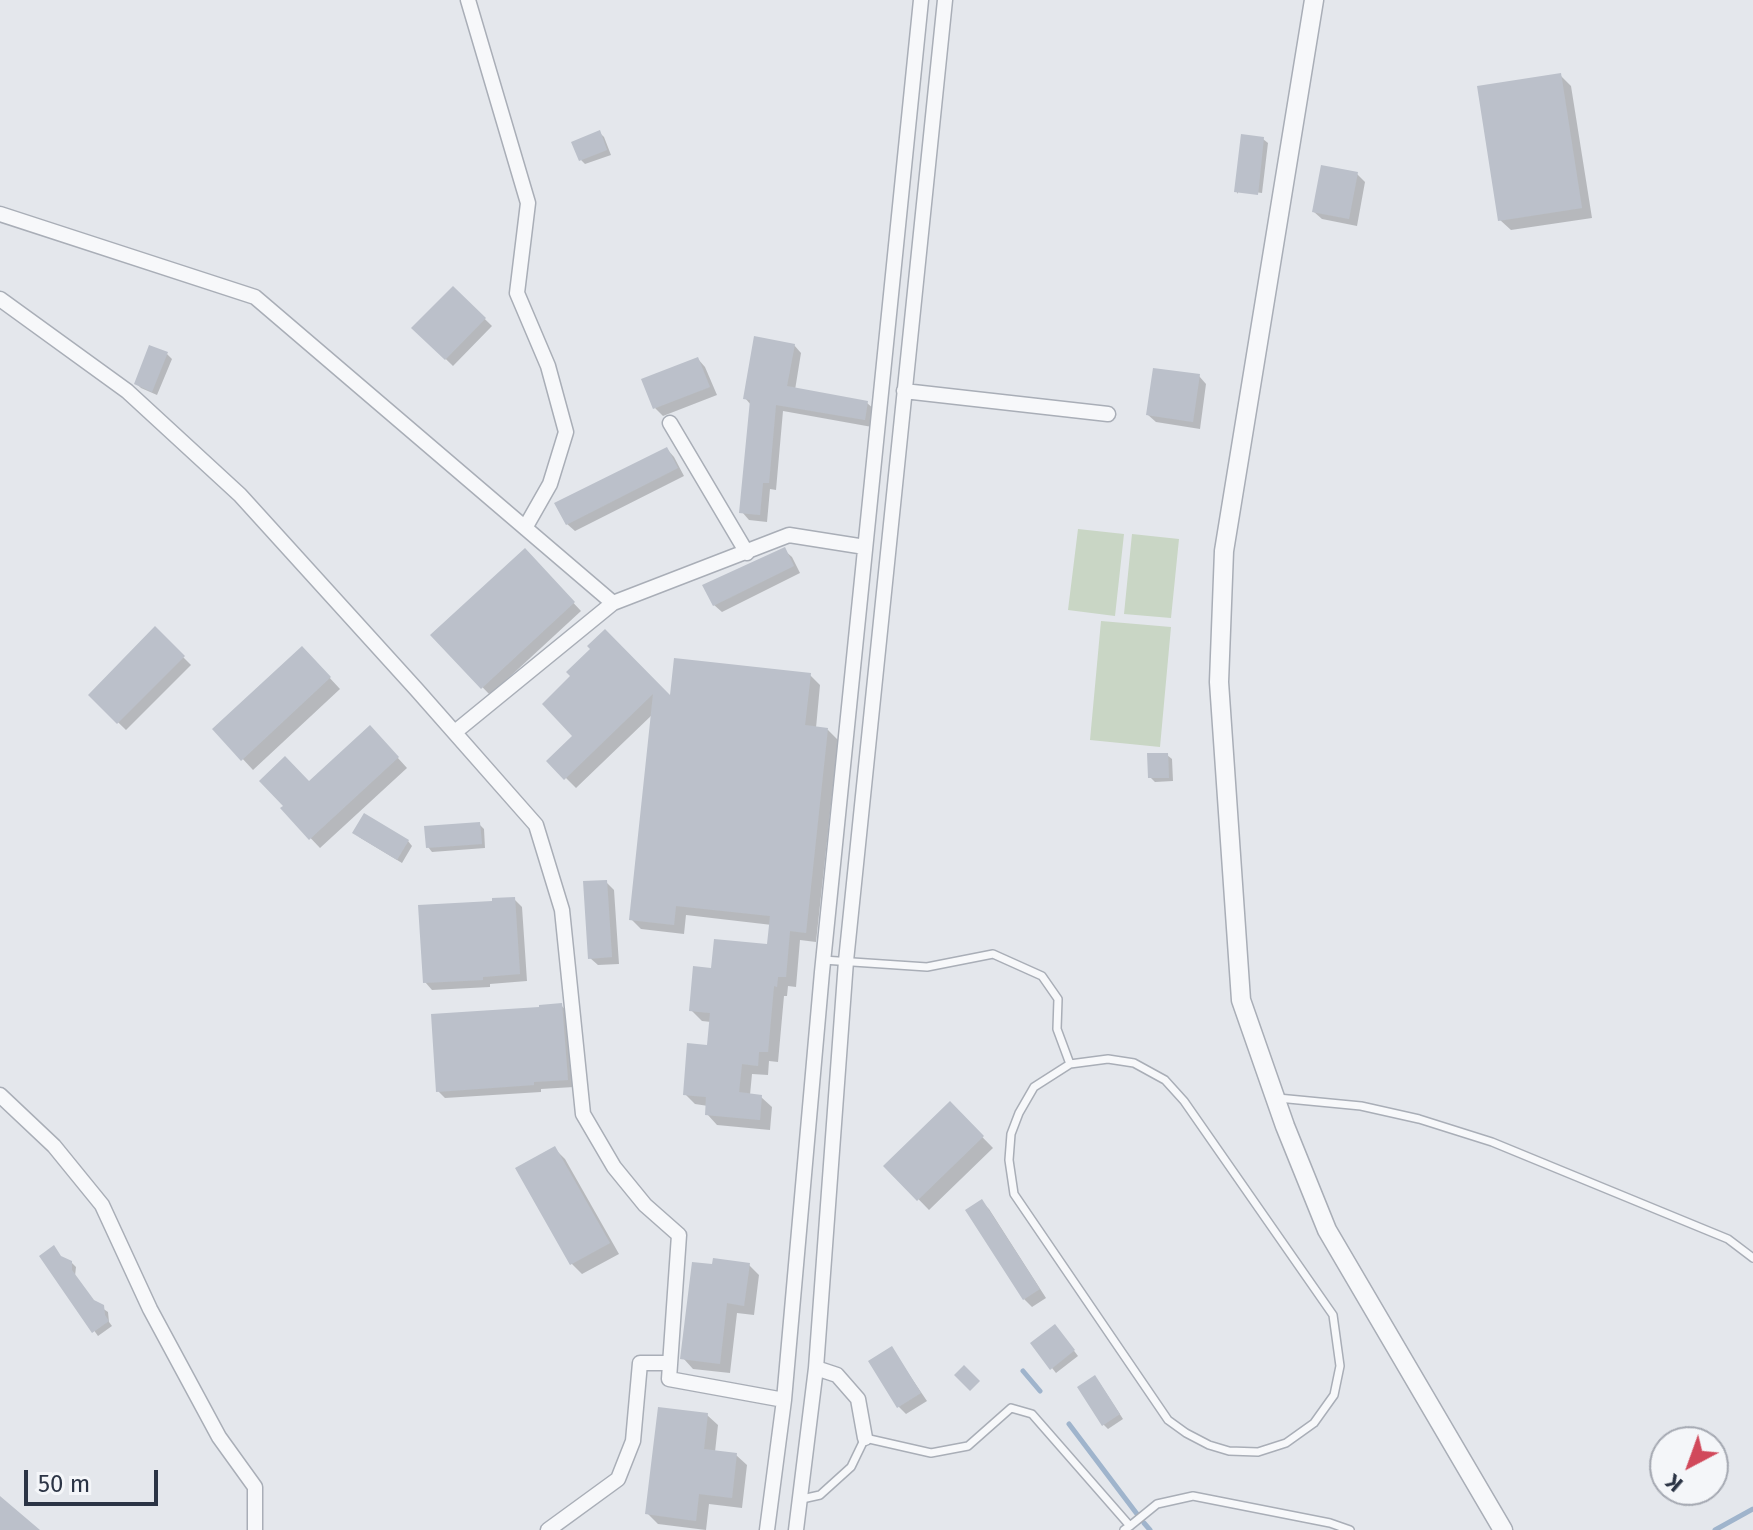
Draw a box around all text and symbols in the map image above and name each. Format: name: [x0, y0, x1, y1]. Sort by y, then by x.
north arrow: [1649, 1426, 1729, 1506]
scale bar: [28, 1454, 162, 1504]
text: K: [1660, 1468, 1688, 1498]
text: 50 m: [38, 1470, 90, 1498]

